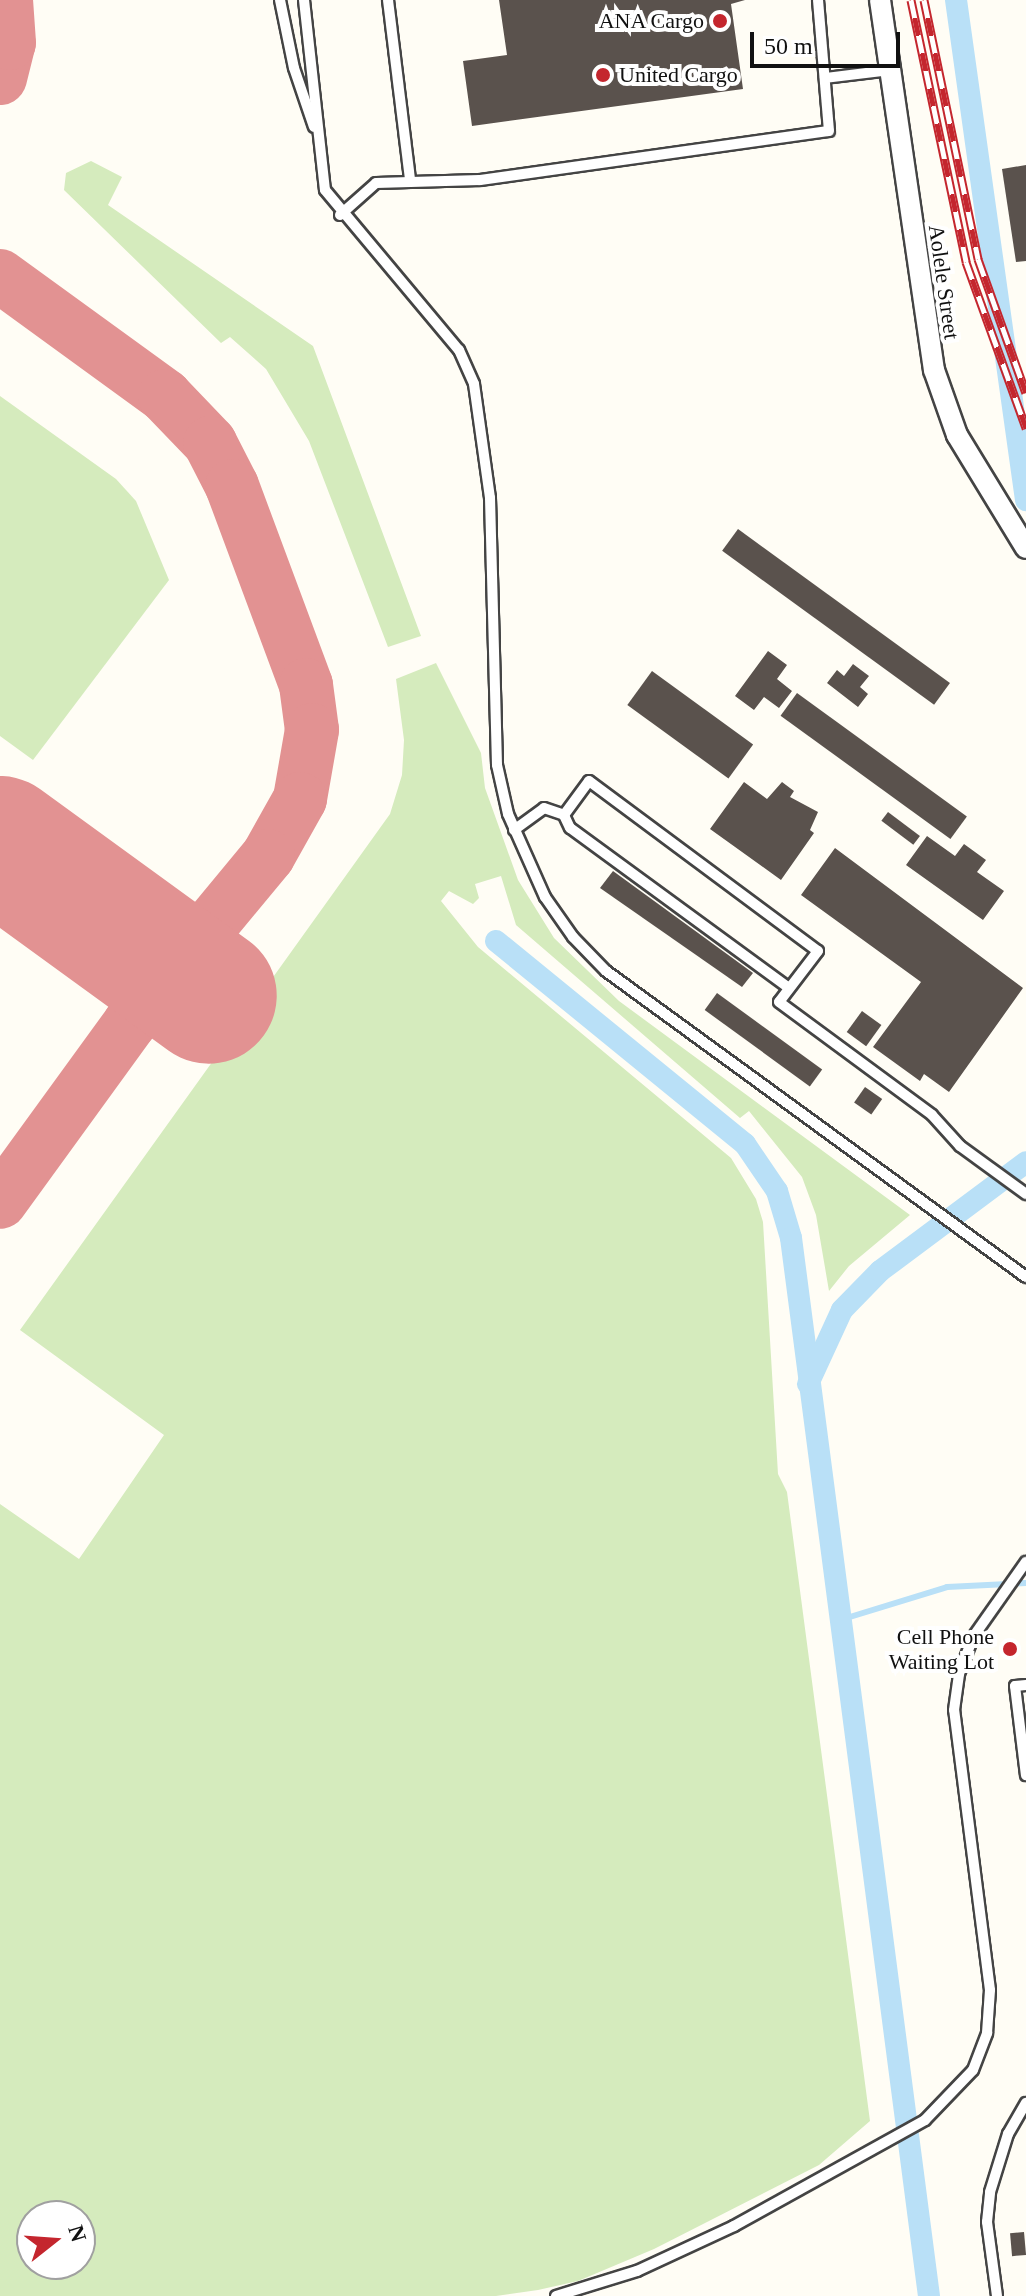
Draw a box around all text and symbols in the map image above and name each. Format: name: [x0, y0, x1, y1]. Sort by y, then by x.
place label: ANA Cargo: [597, 8, 704, 34]
marker: ANA Cargo: [711, 12, 729, 30]
scale bar: [754, 16, 904, 66]
text: 50 m: [764, 33, 813, 59]
place label: United Cargo: [619, 62, 738, 88]
marker: United Cargo: [594, 66, 612, 84]
street label: Aolele Street: [923, 223, 965, 341]
place label: Cell Phone Waiting Lot: [889, 1623, 994, 1674]
marker: Cell Phone Waiting Lot: [1001, 1640, 1019, 1658]
north arrow: [16, 2200, 96, 2280]
text: N: [63, 2222, 92, 2245]

